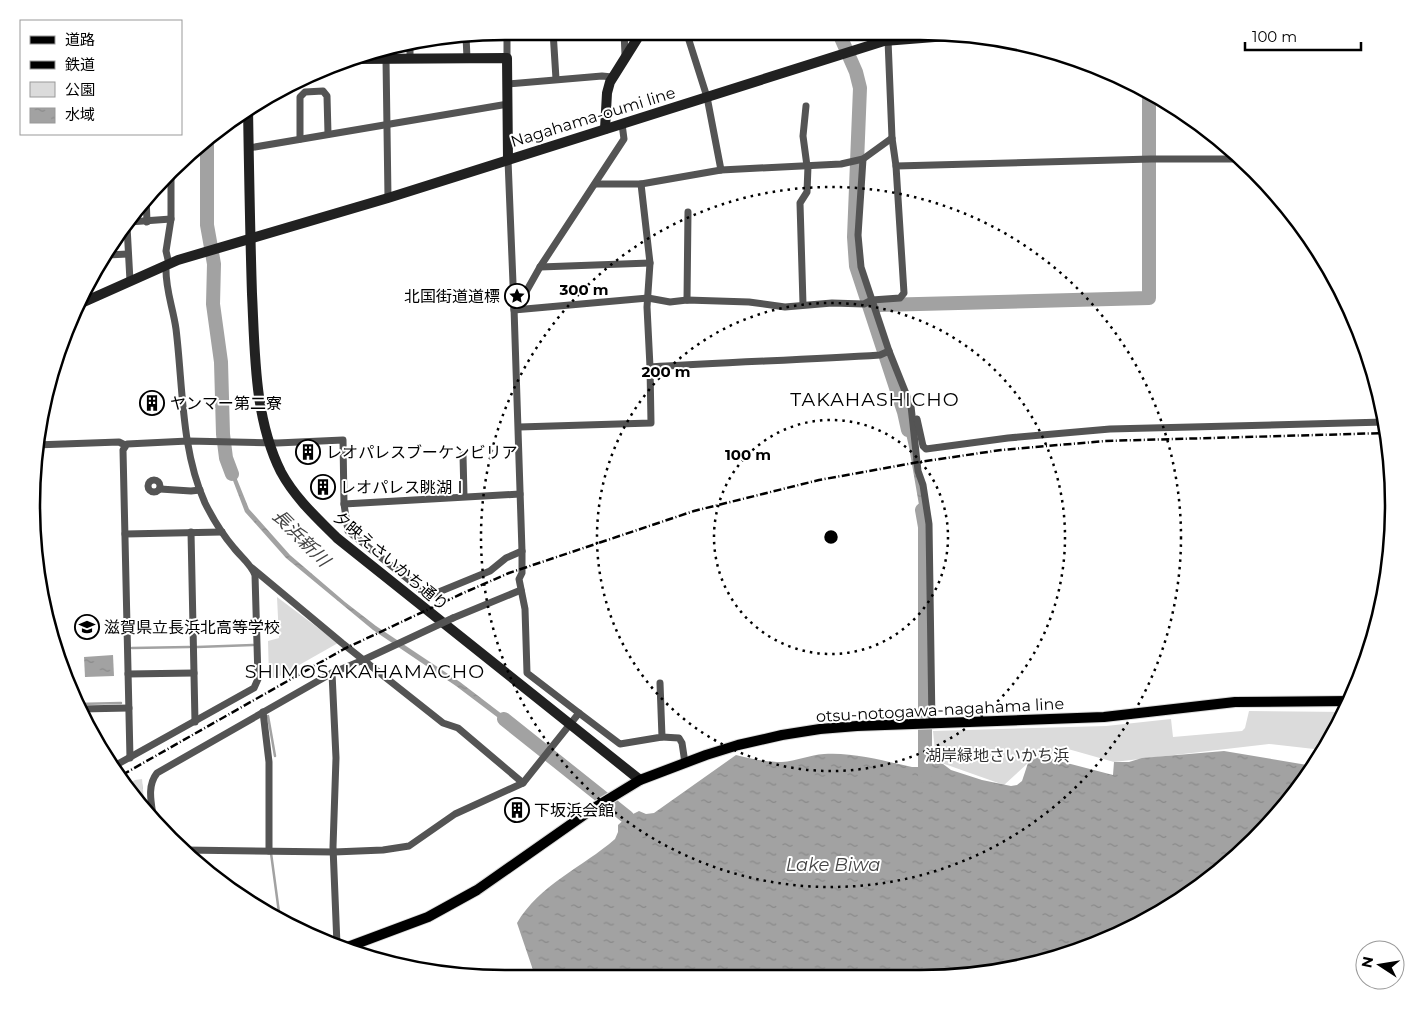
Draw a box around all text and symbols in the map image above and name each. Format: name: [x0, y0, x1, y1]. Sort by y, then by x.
legend: [20, 20, 182, 135]
scale bar: [1245, 20, 1361, 52]
text: 100 m: [1252, 27, 1297, 46]
text: 道路: [65, 30, 95, 49]
text: 鉄道: [65, 55, 95, 74]
text: 公園: [65, 80, 95, 99]
street label: Nagahama-oumi line: [508, 83, 678, 151]
text: 水域: [65, 105, 95, 124]
text: 300 m: [558, 280, 609, 299]
place icon: 北国街道道標: [504, 283, 530, 309]
place label: 北国街道道標: [404, 287, 500, 306]
text: 200 m: [641, 362, 691, 381]
district label: TAKAHASHICHO: [790, 388, 960, 411]
building icon: ヤンマー第二寮: [139, 390, 165, 416]
place label: ヤンマー第二寮: [170, 394, 282, 413]
building icon: レオパレスブーケンビリア: [295, 439, 321, 465]
place label: レオパレスブーケンビリア: [326, 443, 518, 462]
text: 100 m: [725, 445, 771, 464]
building icon: レオパレス眺湖Ⅰ: [310, 474, 336, 500]
place label: レオパレス眺湖Ⅰ: [340, 478, 468, 497]
water label: 長浜新川: [268, 505, 336, 573]
street label: 夕映えさいかち通り: [330, 507, 452, 615]
centre of rings: [822, 528, 840, 546]
school or university icon: 滋賀県立長浜北高等学校: [74, 614, 100, 640]
place label: 滋賀県立長浜北高等学校: [104, 618, 280, 637]
district label: SHIMOSAKAHAMACHO: [245, 660, 485, 683]
street label: otsu-notogawa-nagahama line: [815, 694, 1065, 726]
park label: 湖岸緑地さいかち浜: [925, 746, 1069, 765]
building icon: 下坂浜会館: [504, 797, 530, 823]
place label: 下坂浜会館: [534, 801, 614, 820]
water label: Lake Biwa: [786, 854, 880, 876]
north arrow: [1355, 940, 1405, 990]
text: N: [1357, 955, 1377, 970]

